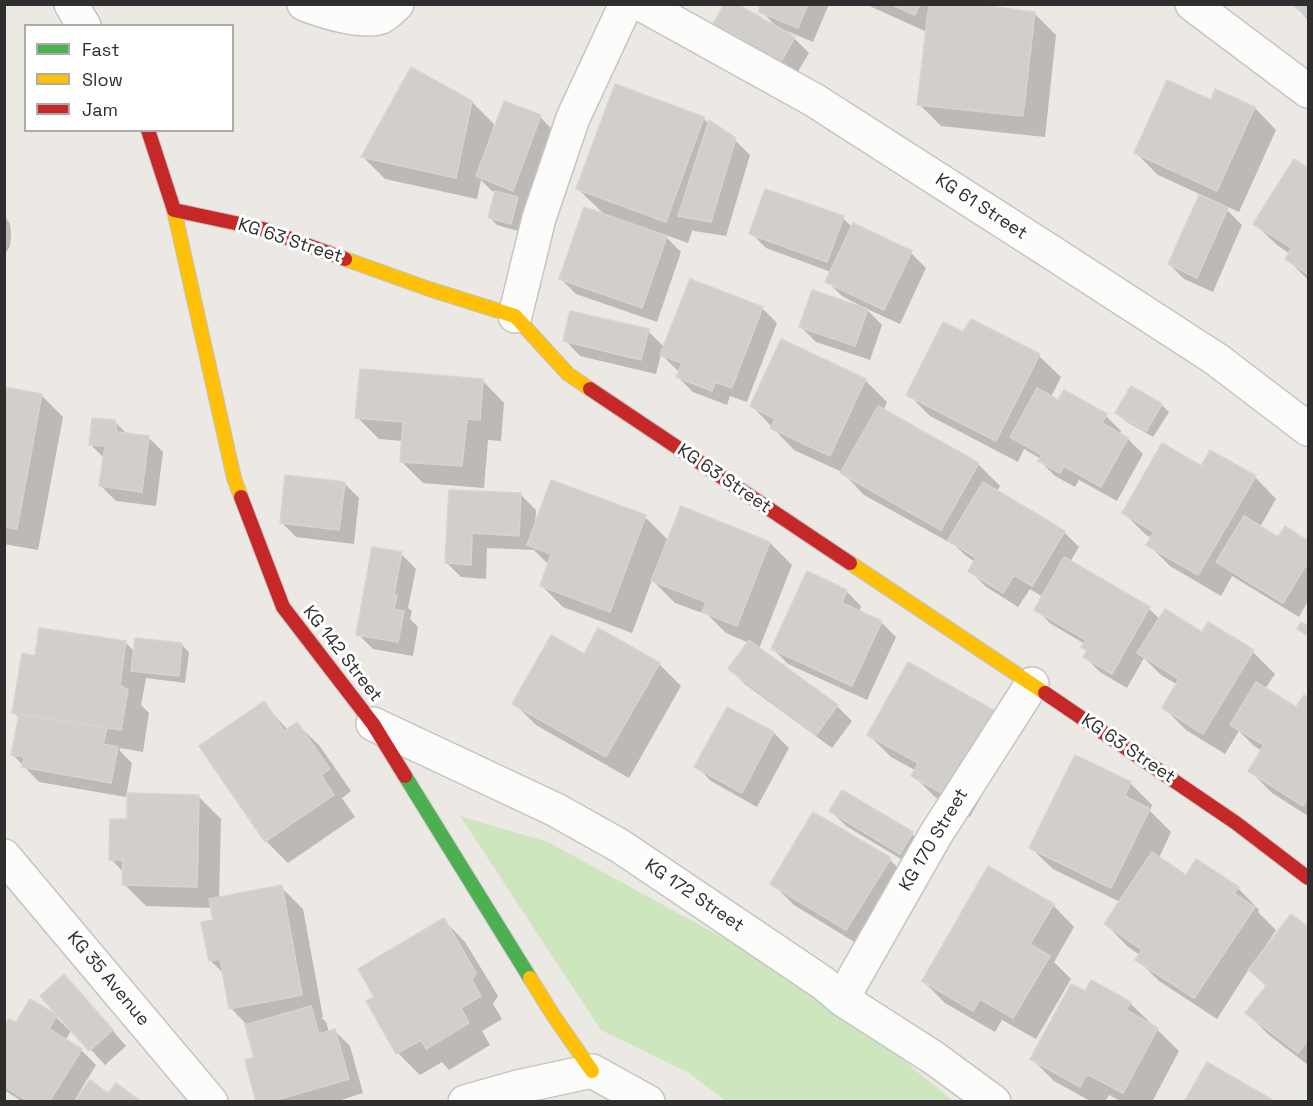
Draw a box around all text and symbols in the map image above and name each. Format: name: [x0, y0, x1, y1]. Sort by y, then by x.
legend: [24, 24, 234, 132]
text: Fast: [82, 38, 119, 61]
text: Slow: [82, 68, 123, 91]
text: Jam: [82, 98, 118, 121]
street label: KG 61 Street: [931, 169, 1031, 245]
street label: KG 63 Street: [235, 214, 345, 268]
street label: KG 63 Street: [673, 440, 775, 518]
street label: KG 142 Street: [298, 602, 386, 706]
street label: KG 63 Street: [1077, 710, 1179, 788]
street label: KG 170 Street: [895, 785, 973, 895]
street label: KG 172 Street: [640, 855, 748, 937]
street label: KG 35 Avenue: [62, 927, 154, 1031]

